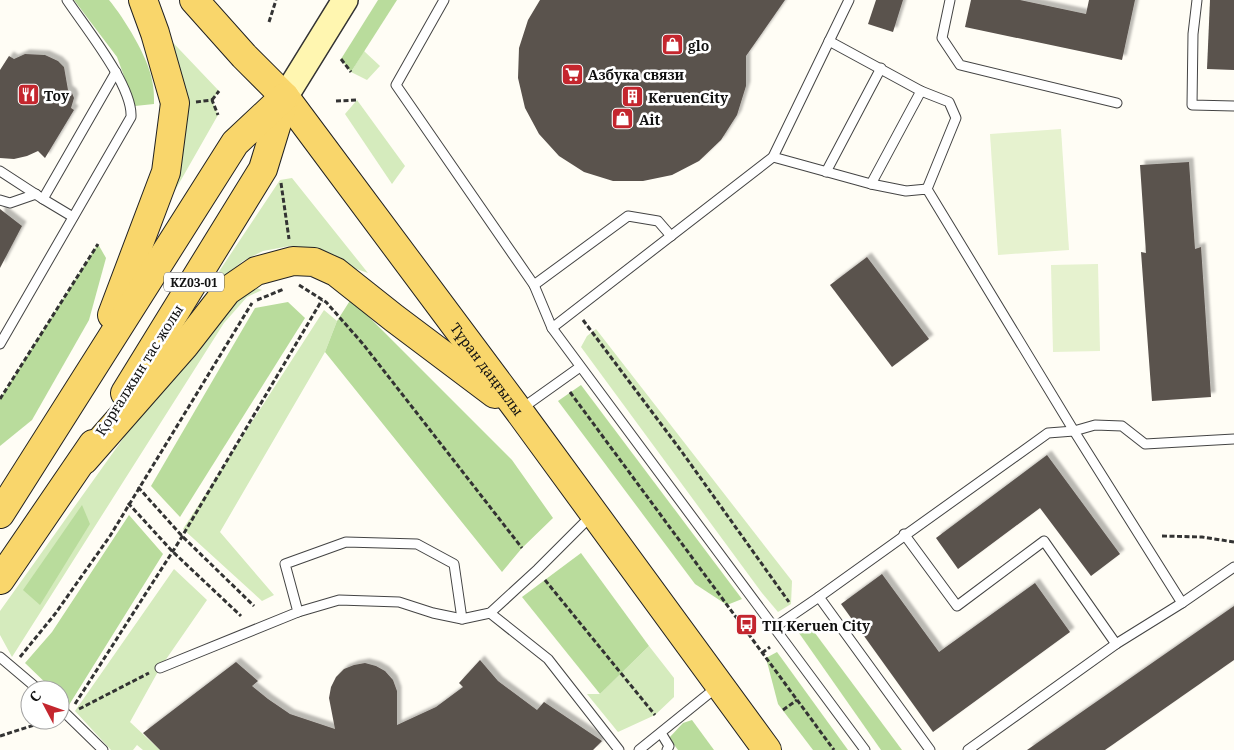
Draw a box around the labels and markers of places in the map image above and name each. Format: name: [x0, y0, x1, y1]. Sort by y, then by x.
shop icon: glo: [660, 33, 684, 57]
place label: glo: [688, 36, 709, 55]
supermarket icon: Азбука связи: [560, 62, 584, 86]
place label: Азбука связи: [588, 65, 685, 84]
restaurant icon: Toy: [16, 83, 40, 107]
building icon: KeruenCity: [620, 85, 644, 109]
place label: Toy: [44, 86, 70, 105]
place label: KeruenCity: [648, 88, 729, 107]
shop icon: Ait: [611, 107, 635, 131]
place label: Ait: [639, 110, 660, 129]
bus stop icon: ТЦ Keruen City: [734, 613, 758, 637]
place label: ТЦ Keruen City: [762, 616, 871, 635]

